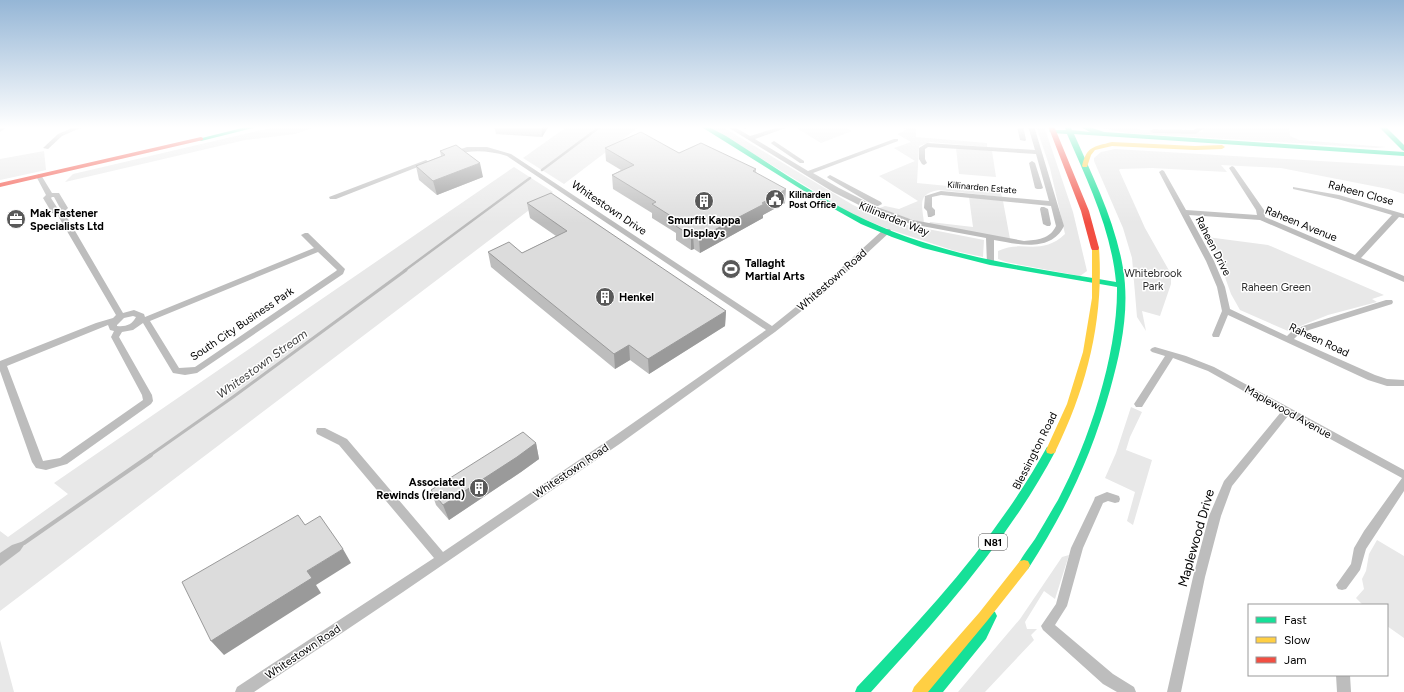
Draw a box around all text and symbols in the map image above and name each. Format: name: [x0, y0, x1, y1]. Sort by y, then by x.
street label: Whitestown Drive: [569, 178, 649, 238]
street label: Killinarden Estate: [947, 178, 1017, 196]
street label: Raheen Close: [1327, 178, 1395, 208]
public building icon: Kilinarden Post Office: [764, 188, 786, 210]
place label: Kilinarden Post Office: [789, 189, 836, 210]
building icon: Smurfit Kappa Displays: [693, 190, 715, 212]
street label: Killinarden Way: [857, 199, 931, 239]
street label: Raheen Avenue: [1263, 204, 1339, 244]
place label: Mak Fastener Specialists Ltd: [30, 207, 104, 233]
office icon: Mak Fastener Specialists Ltd: [5, 208, 27, 230]
place label: Smurfit Kappa Displays: [668, 214, 741, 240]
street label: Raheen Drive: [1192, 214, 1234, 278]
street label: Whitestown Road: [795, 246, 869, 314]
place label: Tallaght Martial Arts: [745, 257, 805, 283]
sports icon: Tallaght Martial Arts: [720, 258, 742, 280]
park label: Whitebrook Park: [1124, 267, 1182, 293]
park label: Raheen Green: [1241, 281, 1311, 294]
street label: South City Business Park: [188, 284, 297, 363]
building icon: Henkel: [594, 286, 616, 308]
place label: Henkel: [619, 291, 654, 304]
street label: Raheen Road: [1287, 320, 1351, 360]
water label: Whitestown Stream: [214, 327, 310, 401]
street label: Maplewood Avenue: [1242, 383, 1334, 441]
street label: Blessington Road: [1010, 410, 1060, 492]
street label: Whitestown Road: [531, 441, 611, 501]
place label: Associated Rewinds (Ireland): [376, 476, 465, 502]
building icon: Associated Rewinds (Ireland): [468, 477, 490, 499]
street label: Maplewood Drive: [1175, 487, 1217, 589]
road number: N81: [979, 534, 1007, 550]
legend: [1248, 604, 1388, 676]
text: Fast: [1284, 613, 1307, 627]
street label: Whitestown Road: [263, 622, 343, 682]
text: Slow: [1284, 633, 1311, 647]
text: Jam: [1284, 653, 1307, 667]

